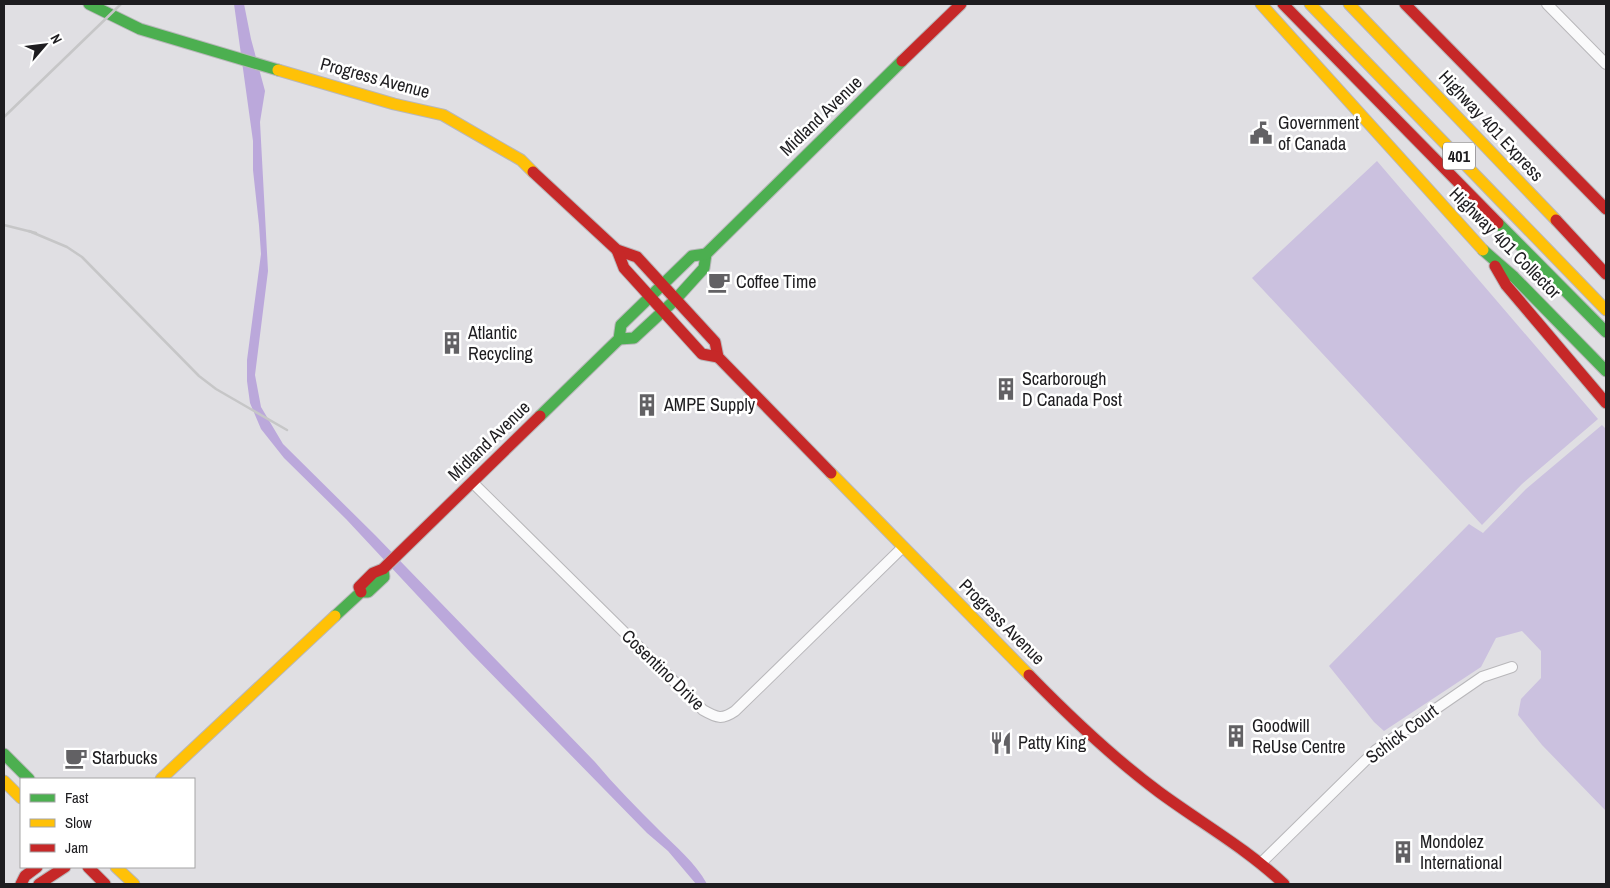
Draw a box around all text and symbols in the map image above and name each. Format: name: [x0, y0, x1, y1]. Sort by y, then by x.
north arrow: [20, 20, 70, 70]
text: N: [47, 31, 66, 47]
street label: Progress Avenue: [318, 51, 433, 104]
street label: Highway 401 Express: [1434, 66, 1548, 186]
street label: Midland Avenue: [774, 70, 867, 161]
place label: Government of Canada: [1278, 110, 1359, 156]
public building icon: Government of Canada: [1248, 120, 1274, 146]
road number: 401: [1443, 142, 1475, 170]
street label: Highway 401 Collector: [1444, 181, 1567, 304]
cafe icon: Coffee Time: [706, 269, 732, 295]
place label: Coffee Time: [736, 269, 816, 294]
place label: Atlantic Recycling: [467, 320, 534, 366]
building icon: Atlantic Recycling: [439, 330, 465, 356]
place label: Scarborough D Canada Post: [1022, 366, 1122, 412]
building icon: Scarborough D Canada Post: [993, 376, 1019, 402]
building icon: AMPE Supply: [634, 392, 660, 418]
place label: AMPE Supply: [663, 392, 756, 417]
street label: Midland Avenue: [442, 395, 535, 486]
street label: Progress Avenue: [954, 573, 1051, 670]
street label: Cosentino Drive: [616, 624, 710, 716]
street label: Schick Court: [1360, 698, 1443, 769]
place label: Goodwill ReUse Centre: [1252, 713, 1346, 759]
building icon: Goodwill ReUse Centre: [1223, 723, 1249, 749]
restaurant icon: Patty King: [988, 730, 1014, 756]
place label: Patty King: [1018, 730, 1087, 755]
cafe icon: Starbucks: [63, 745, 89, 771]
place label: Starbucks: [92, 745, 158, 770]
legend: [20, 778, 195, 868]
text: Fast: [65, 787, 89, 808]
text: Slow: [65, 812, 92, 833]
place label: Mondolez International: [1420, 829, 1502, 875]
text: Jam: [65, 837, 88, 858]
building icon: Mondolez International: [1390, 839, 1416, 865]

